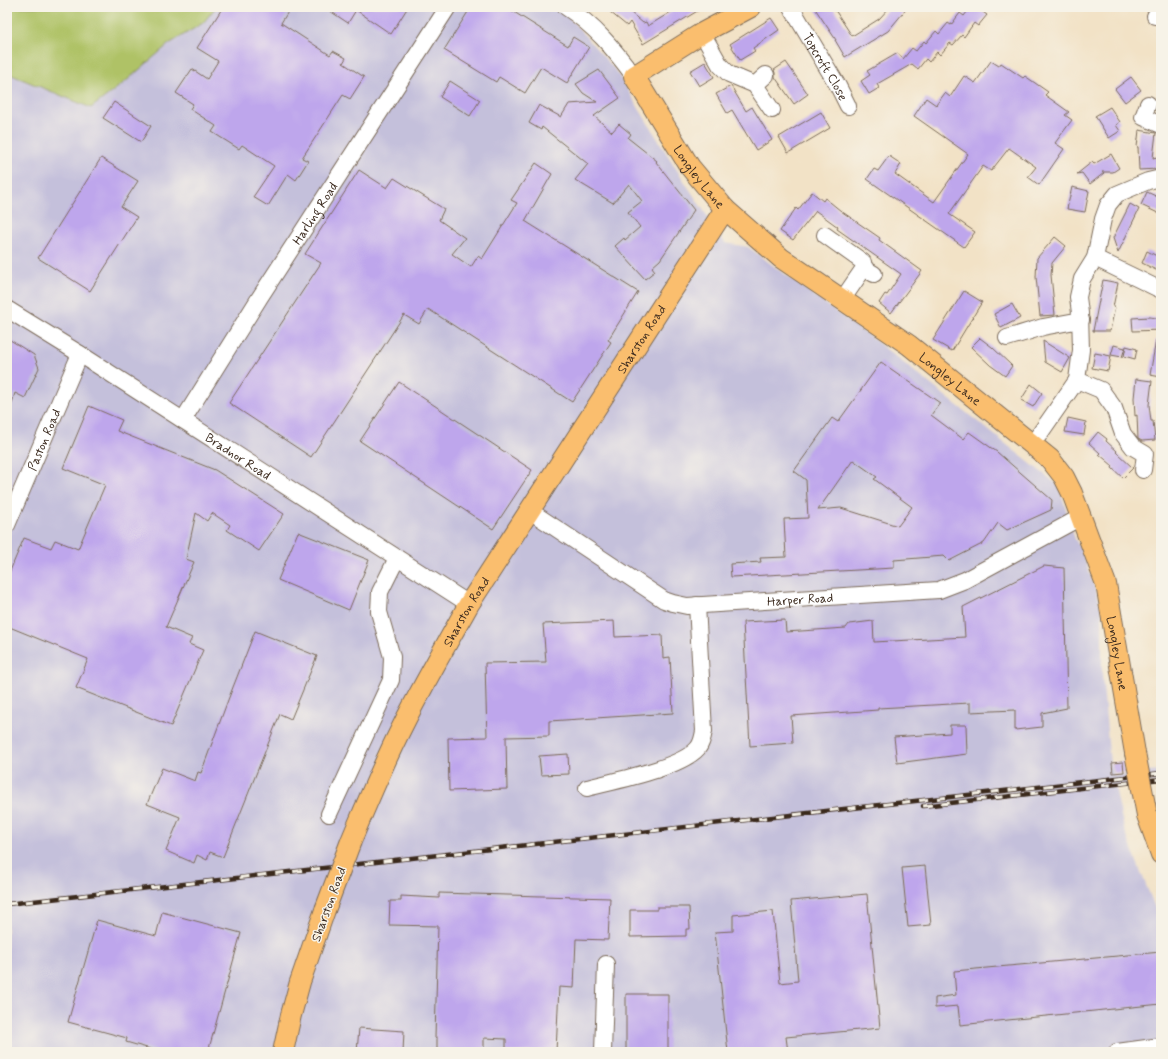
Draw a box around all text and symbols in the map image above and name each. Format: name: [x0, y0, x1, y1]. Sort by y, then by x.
street label: Topcroft Close: [798, 30, 851, 104]
street label: Longley Lane: [669, 143, 728, 213]
street label: Harling Road: [289, 179, 342, 248]
street label: Sharston Road: [614, 302, 671, 377]
street label: Longley Lane: [915, 349, 984, 410]
street label: Paston Road: [24, 406, 66, 474]
street label: Bradnor Road: [202, 430, 274, 484]
street label: Sharston Road: [440, 574, 494, 650]
street label: Harper Road: [767, 590, 834, 611]
street label: Longley Lane: [1102, 615, 1131, 692]
street label: Sharston Road: [308, 865, 351, 944]

